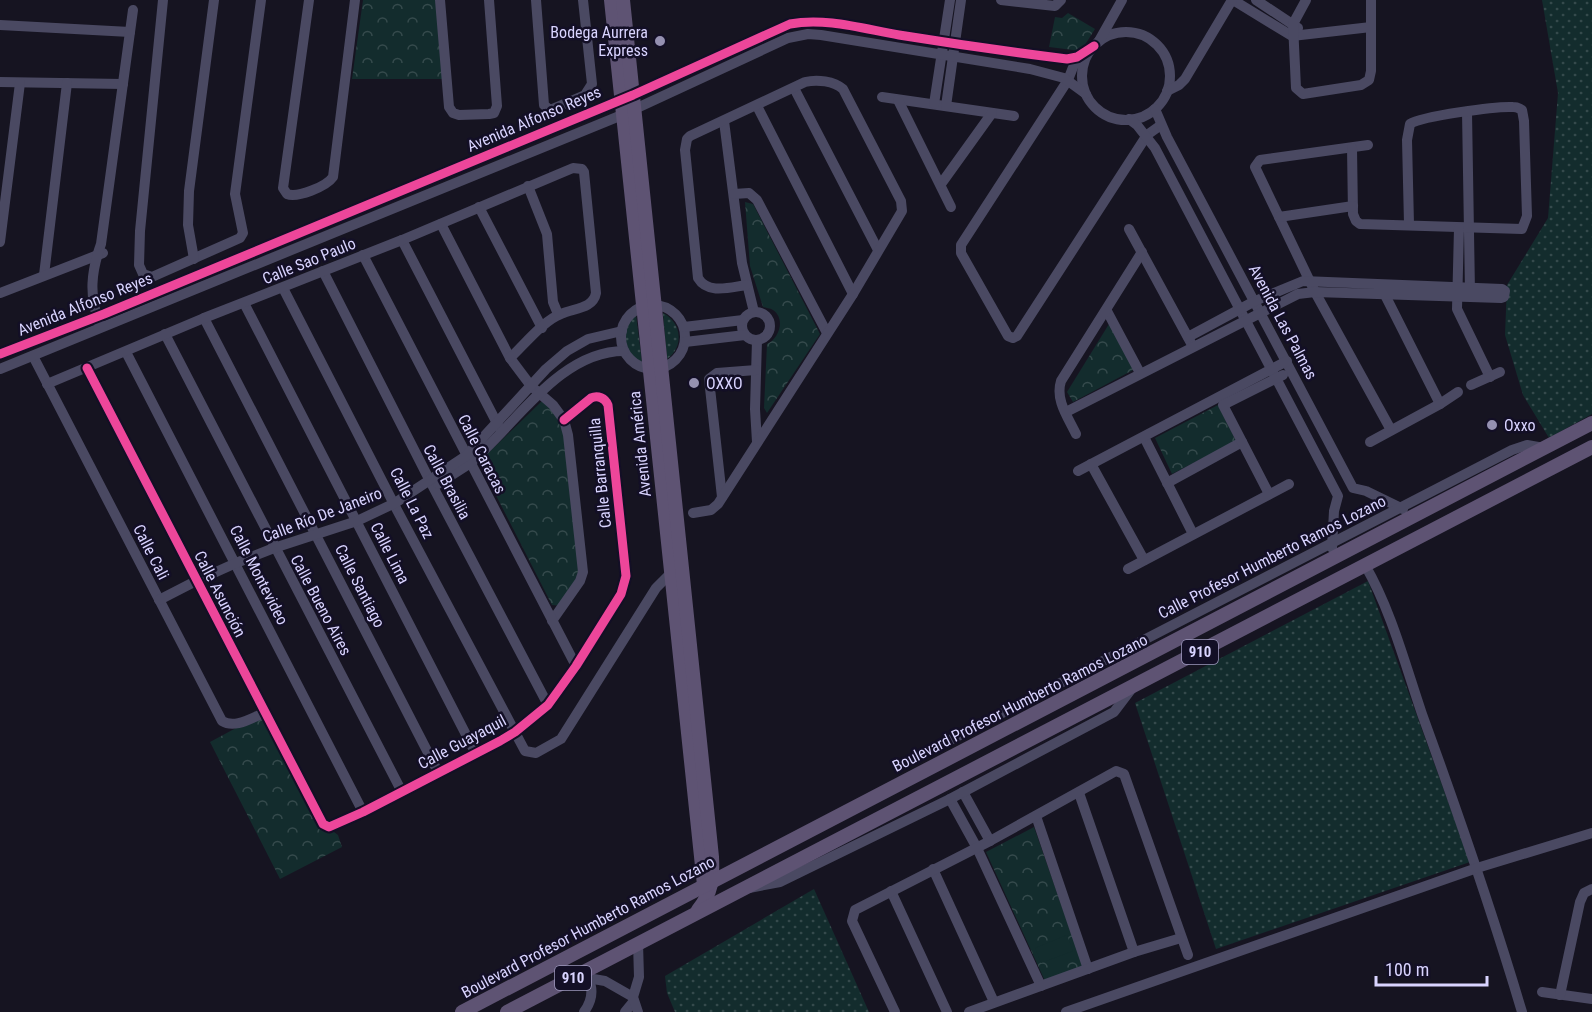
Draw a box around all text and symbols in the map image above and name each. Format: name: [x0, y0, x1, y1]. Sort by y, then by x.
place label: Bodega Aurrera Express: [550, 23, 648, 60]
marker: Bodega Aurrera Express: [653, 34, 667, 48]
street label: Avenida Alfonso Reyes: [464, 82, 604, 156]
street label: Calle Sao Paulo: [260, 234, 358, 288]
street label: Avenida Las Palmas: [1245, 261, 1321, 383]
street label: Avenida Alfonso Reyes: [15, 268, 155, 340]
place label: OXXO: [706, 374, 743, 393]
marker: OXXO: [687, 376, 701, 390]
street label: Avenida América: [625, 390, 655, 498]
street label: Calle Caracas: [454, 411, 510, 497]
place label: Oxxo: [1504, 416, 1536, 435]
street label: Calle Barranquilla: [585, 417, 615, 529]
marker: Oxxo: [1485, 418, 1499, 432]
street label: Calle Brasilia: [419, 441, 475, 523]
street label: Calle La Paz: [386, 464, 438, 542]
street label: Calle Río De Janeiro: [260, 483, 384, 547]
street label: Calle Profesor Humberto Ramos Lozano: [1155, 491, 1389, 623]
street label: Calle Lima: [366, 519, 414, 587]
street label: Calle Cali: [129, 521, 173, 583]
street label: Calle Montevideo: [226, 522, 292, 628]
street label: Calle Santiago: [331, 541, 389, 631]
street label: Calle Asunción: [190, 548, 250, 640]
street label: Calle Bueno Aires: [287, 551, 355, 659]
street label: Boulevard Profesor Humberto Ramos Lozano: [889, 630, 1151, 776]
road number: 910: [1182, 640, 1218, 664]
street label: Calle Guayaquil: [415, 711, 509, 773]
street label: Boulevard Profesor Humberto Ramos Lozano: [458, 852, 718, 1002]
scale bar: [1376, 949, 1487, 987]
text: 100 m: [1385, 959, 1429, 980]
road number: 910: [555, 966, 591, 990]

